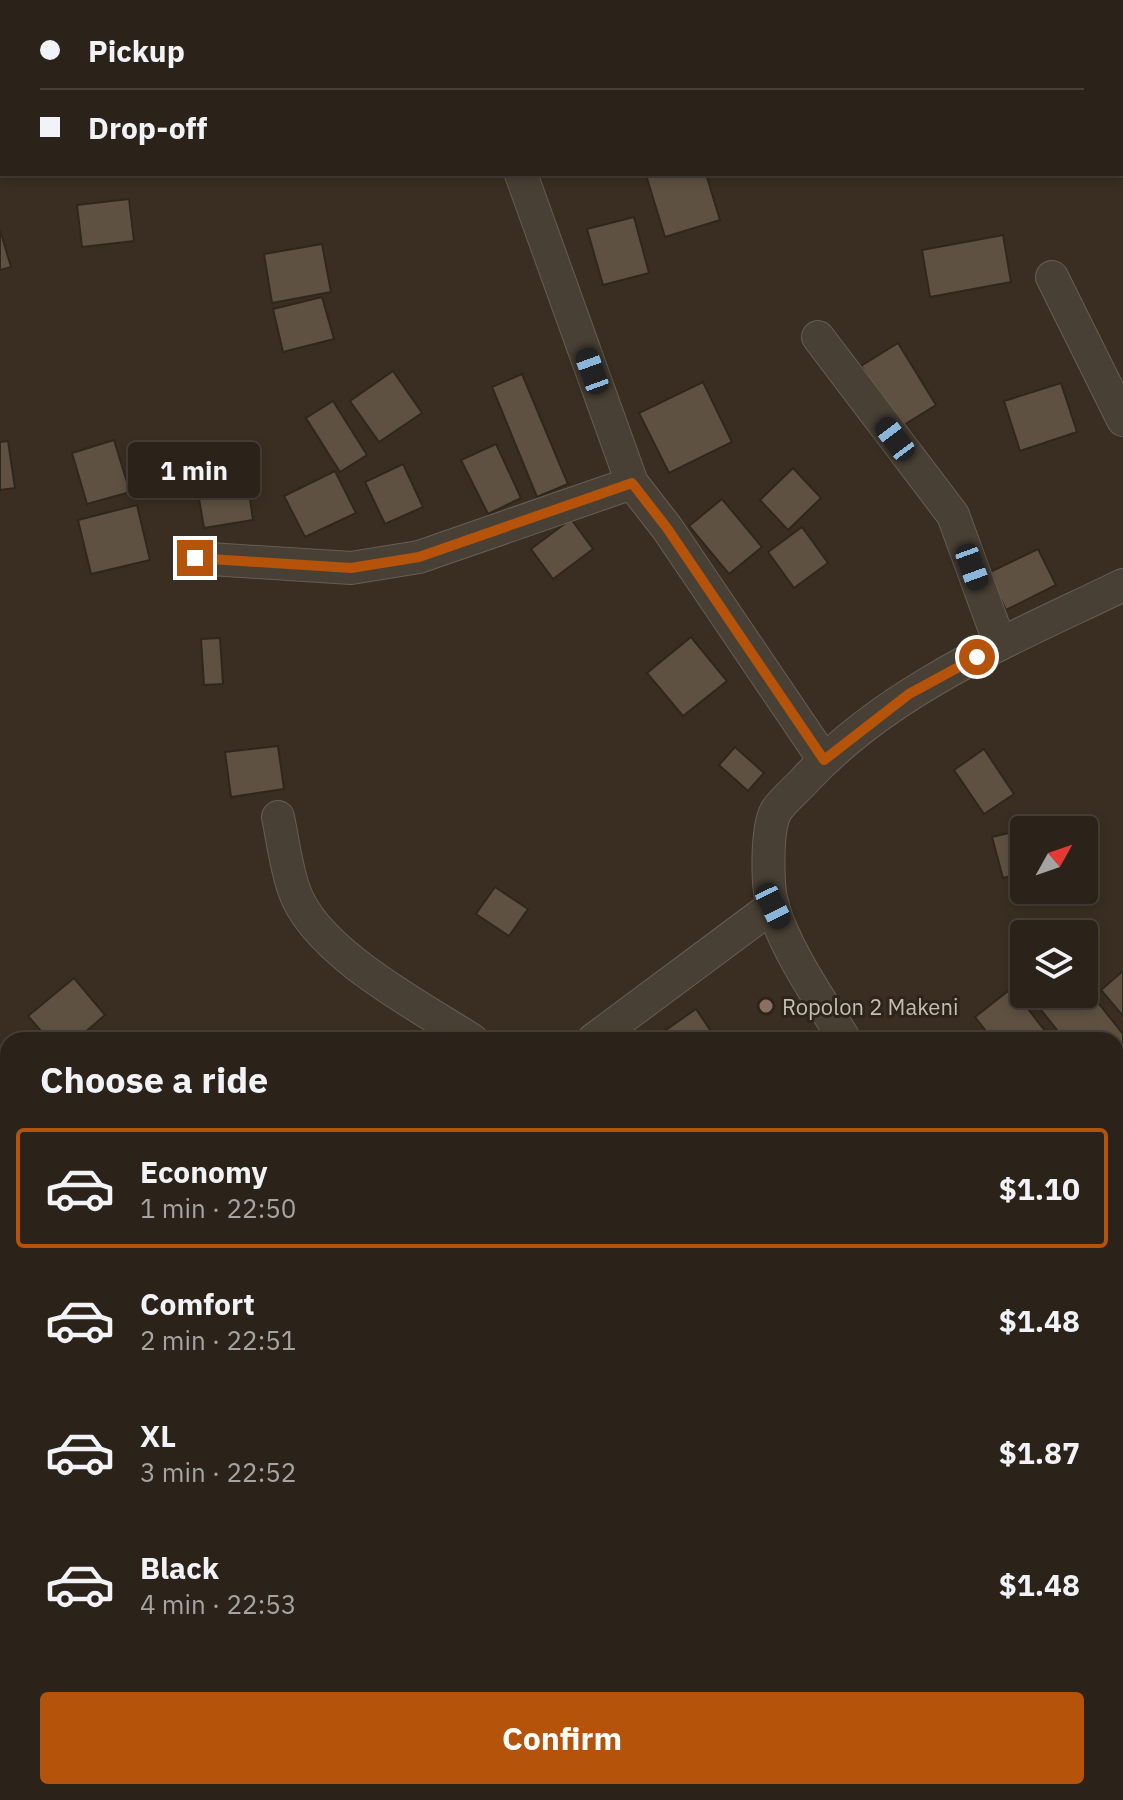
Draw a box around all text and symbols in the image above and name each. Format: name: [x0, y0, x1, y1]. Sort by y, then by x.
text: Pickup: [88, 31, 185, 70]
text: Drop-off: [88, 108, 207, 147]
car: [573, 344, 611, 398]
car: [871, 413, 919, 465]
callout: 1 min: [129, 442, 261, 498]
text: 1 min: [160, 453, 228, 487]
route end: [177, 540, 213, 576]
car: [953, 540, 991, 594]
route start: [959, 639, 995, 675]
north arrow: [1010, 816, 1098, 904]
map controls: [1010, 816, 1098, 1008]
car: [752, 879, 794, 933]
button: layers: [1010, 920, 1098, 1008]
place label: Ropolon 2 Makeni: [782, 992, 958, 1021]
marker: Ropolon 2 Makeni: [757, 997, 775, 1015]
text: Choose a ride: [40, 1056, 268, 1103]
icon: car: [44, 1152, 116, 1224]
text: Economy: [140, 1152, 268, 1191]
text: $1.10: [999, 1169, 1080, 1208]
text: 1 min · 22:50: [140, 1191, 296, 1225]
icon: car: [44, 1284, 116, 1356]
text: Comfort: [140, 1284, 255, 1323]
text: $1.48: [999, 1301, 1080, 1340]
text: 2 min · 22:51: [140, 1323, 296, 1357]
icon: car: [44, 1416, 116, 1488]
text: XL: [140, 1416, 176, 1455]
text: $1.87: [999, 1433, 1080, 1472]
text: 3 min · 22:52: [140, 1455, 296, 1489]
icon: car: [44, 1548, 116, 1620]
text: Black: [140, 1548, 219, 1587]
text: $1.48: [999, 1565, 1080, 1604]
text: 4 min · 22:53: [140, 1587, 296, 1621]
button: Confirm: [40, 1692, 1084, 1784]

